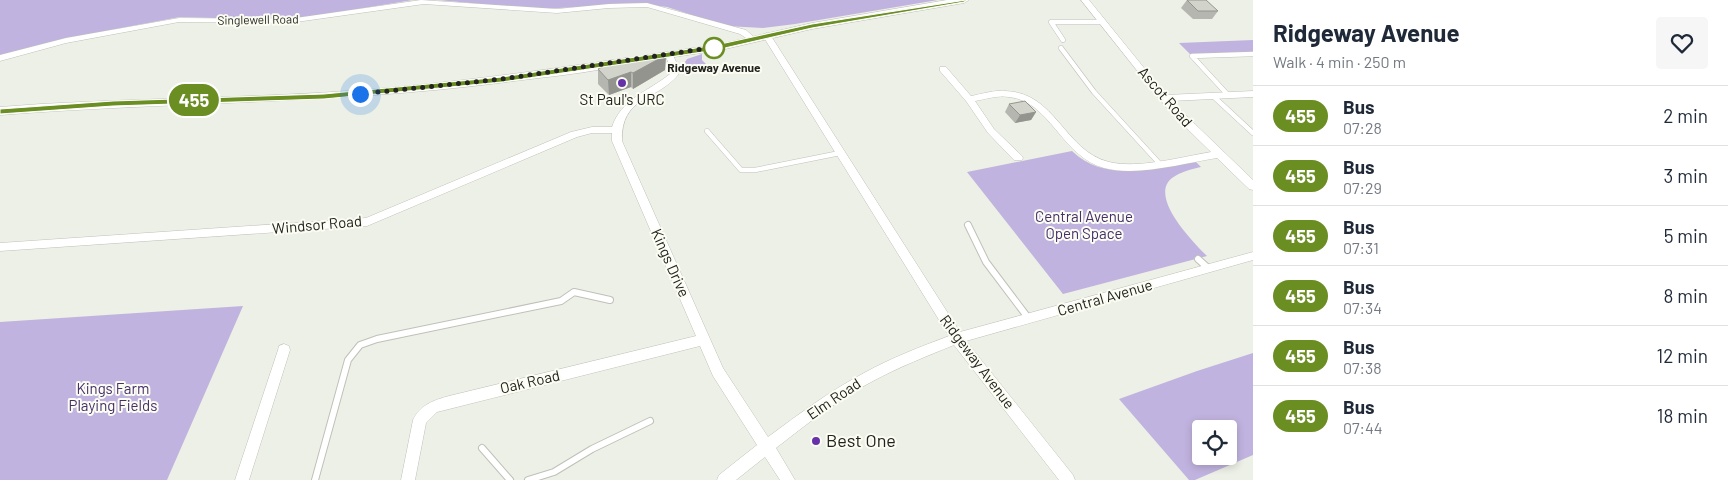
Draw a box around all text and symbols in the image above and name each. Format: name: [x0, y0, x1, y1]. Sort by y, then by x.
street label: Singlewell Road: [217, 11, 299, 27]
button: heart: [1656, 17, 1708, 69]
text: Ridgeway Avenue: [1273, 18, 1460, 47]
marker: Ridgeway Avenue: [703, 37, 725, 59]
text: Walk · 4 min · 250 m: [1273, 52, 1406, 71]
place label: Ridgeway Avenue: [667, 60, 761, 74]
street label: Ascot Road: [1135, 63, 1197, 130]
marker: St Paul's URC: [616, 77, 628, 89]
your location: [348, 82, 373, 107]
line badge: 455: [165, 84, 223, 116]
text: 455: [179, 89, 209, 111]
place label: St Paul's URC: [579, 90, 665, 108]
text: Bus: [1343, 95, 1375, 118]
text: 2 min: [1663, 104, 1708, 127]
text: 455: [1285, 105, 1316, 127]
text: 07:28: [1343, 118, 1382, 137]
text: Bus: [1343, 155, 1375, 178]
text: 3 min: [1664, 164, 1708, 187]
text: 455: [1285, 165, 1316, 187]
text: 07:29: [1343, 178, 1382, 197]
park label: Central Avenue Open Space: [1035, 207, 1133, 242]
street label: Windsor Road: [271, 211, 363, 237]
text: Bus: [1343, 215, 1375, 238]
text: 5 min: [1664, 224, 1708, 247]
text: 455: [1285, 225, 1316, 247]
street label: Kings Drive: [648, 226, 694, 299]
text: 07:31: [1343, 238, 1379, 257]
street label: Central Avenue: [1055, 275, 1154, 319]
text: Bus: [1343, 275, 1375, 298]
text: 8 min: [1664, 284, 1708, 307]
text: 455: [1285, 285, 1316, 307]
text: 07:34: [1343, 298, 1382, 317]
street label: Ridgeway Avenue: [937, 311, 1019, 412]
text: Bus: [1343, 335, 1375, 358]
text: 12 min: [1657, 344, 1708, 367]
text: 455: [1285, 345, 1316, 367]
text: 07:38: [1343, 358, 1382, 377]
street label: Oak Road: [498, 365, 561, 397]
street label: Elm Road: [803, 374, 864, 423]
park label: Kings Farm Playing Fields: [69, 379, 157, 414]
text: Bus: [1343, 395, 1375, 418]
text: 18 min: [1657, 404, 1708, 427]
text: 455: [1285, 405, 1316, 427]
text: 07:44: [1343, 418, 1383, 437]
map controls: [1192, 420, 1237, 465]
button: locate: [1192, 420, 1237, 465]
place label: Best One: [826, 429, 896, 451]
marker: Best One: [810, 435, 822, 447]

